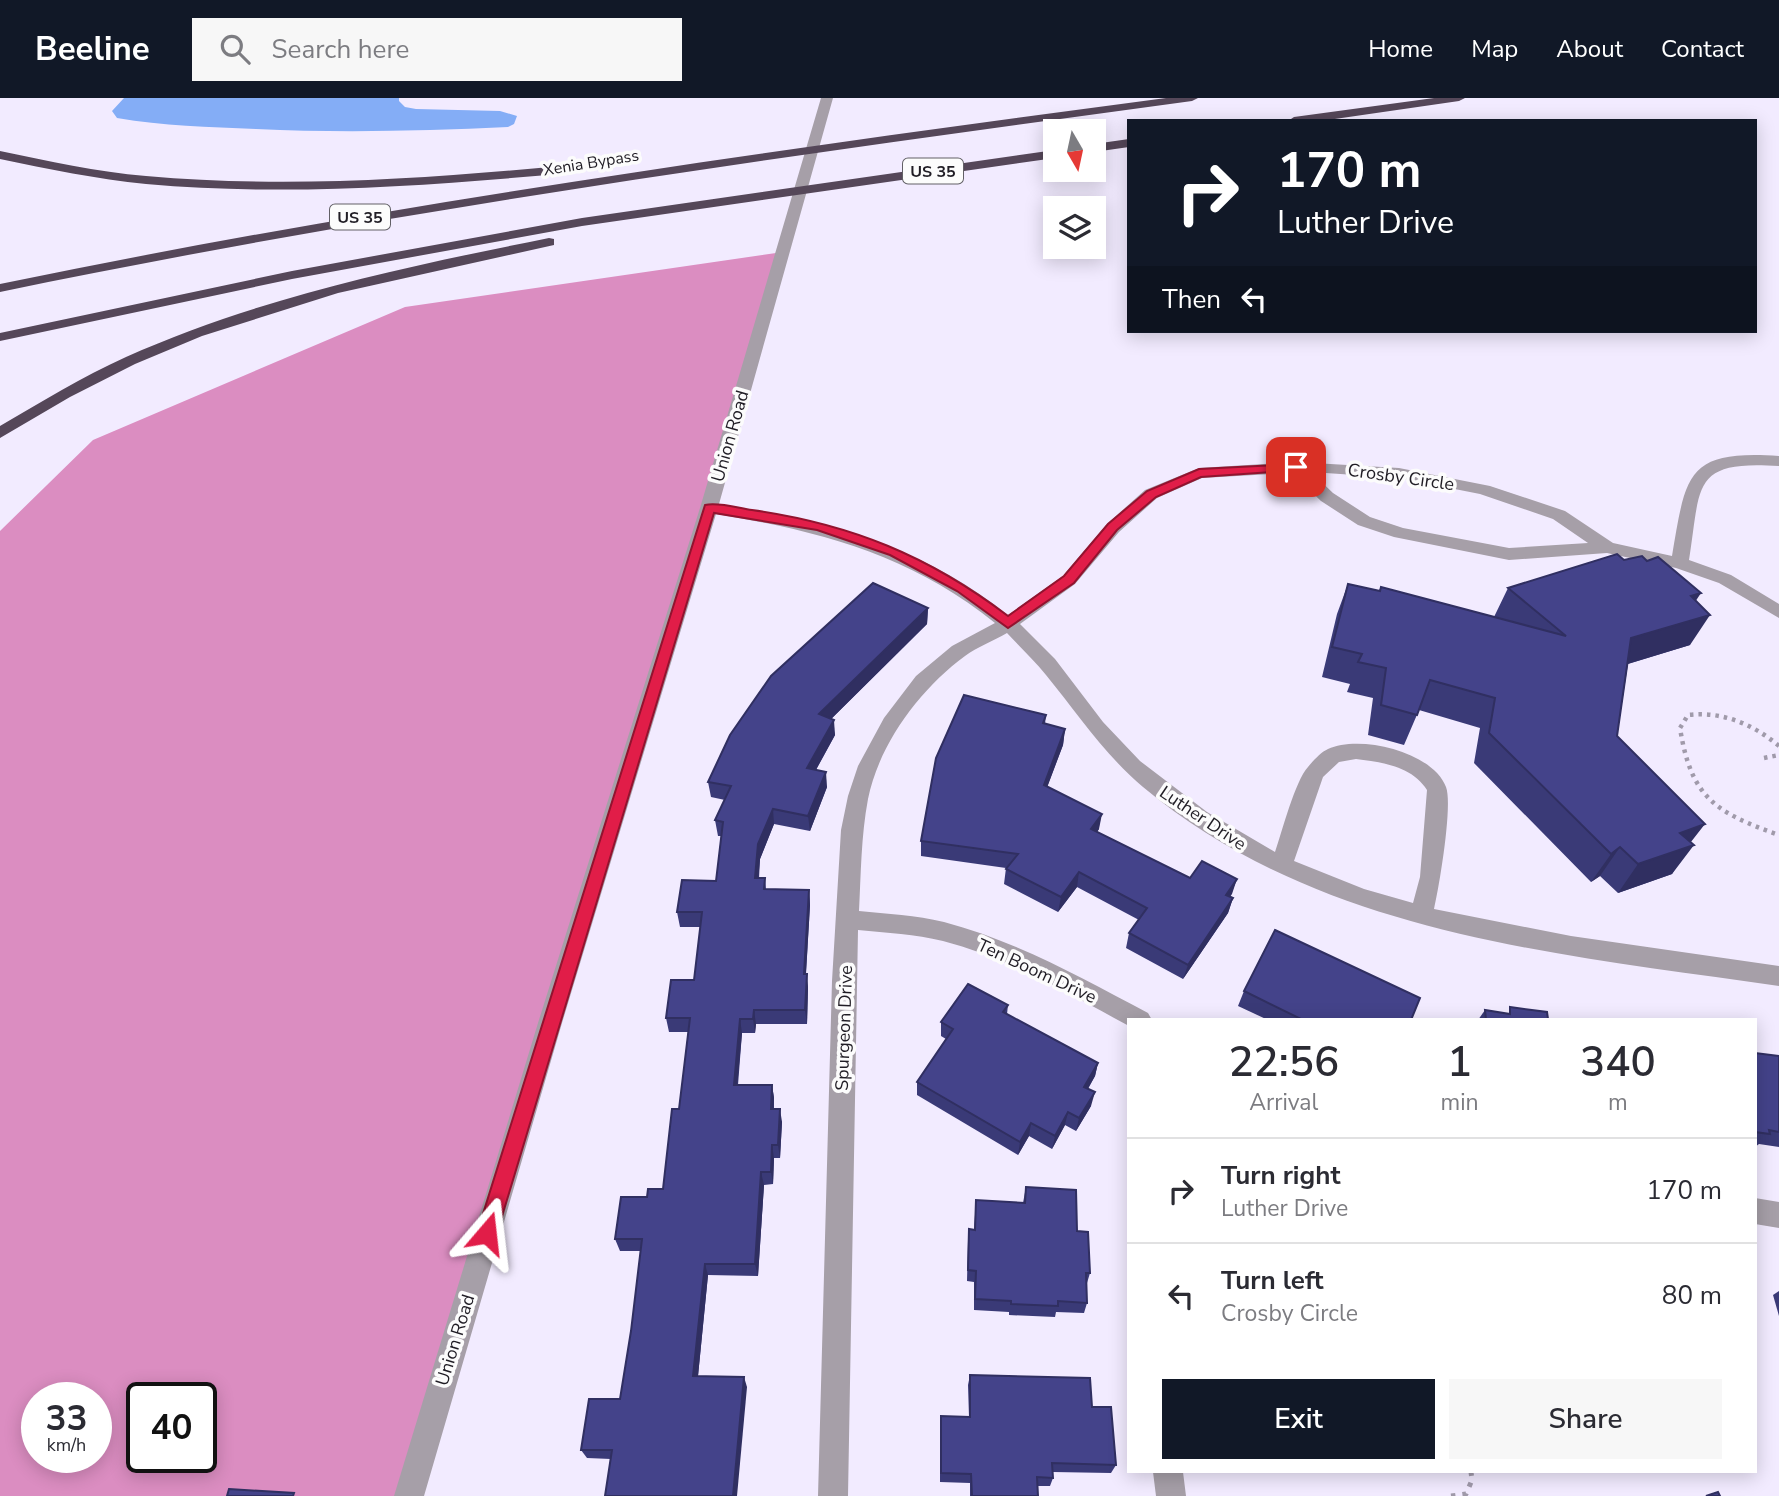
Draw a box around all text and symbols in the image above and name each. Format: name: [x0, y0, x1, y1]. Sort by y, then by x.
search box: [192, 18, 682, 81]
text: Beeline: [35, 27, 150, 72]
icon: search: [216, 30, 254, 68]
text: Search here: [272, 32, 409, 67]
text: Home: [1368, 33, 1433, 65]
text: Map: [1471, 33, 1518, 65]
text: About: [1556, 33, 1623, 65]
text: Contact: [1661, 33, 1744, 65]
north arrow: [1043, 119, 1106, 182]
map controls: [1043, 119, 1106, 259]
text: 170 m: [1277, 137, 1421, 204]
street label: Xenia Bypass: [542, 145, 641, 181]
icon: right: [1162, 147, 1253, 238]
road number: US 35: [903, 158, 963, 184]
button: layers: [1043, 196, 1106, 259]
text: Luther Drive: [1277, 201, 1454, 244]
road number: US 35: [330, 204, 390, 230]
icon: left: [1235, 280, 1273, 318]
text: Then: [1162, 282, 1221, 317]
street label: Union Road: [705, 387, 755, 485]
pin: [1266, 437, 1326, 497]
icon: arrive: [1277, 448, 1315, 486]
street label: Crosby Circle: [1346, 458, 1456, 496]
street label: Luther Drive: [1155, 780, 1251, 856]
street label: Ten Boom Drive: [974, 933, 1100, 1009]
street label: Spurgeon Drive: [830, 965, 858, 1091]
text: 22:56: [1228, 1034, 1339, 1091]
text: 1: [1447, 1034, 1472, 1091]
text: 340: [1580, 1034, 1656, 1091]
text: Arrival: [1249, 1087, 1318, 1118]
text: min: [1441, 1087, 1479, 1118]
text: m: [1608, 1087, 1628, 1118]
text: Turn right: [1221, 1158, 1340, 1193]
icon: right: [1162, 1172, 1200, 1210]
text: 170 m: [1646, 1173, 1722, 1208]
text: Luther Drive: [1221, 1193, 1348, 1224]
position arrow: [450, 1196, 524, 1270]
text: Turn left: [1221, 1263, 1324, 1298]
icon: left: [1162, 1277, 1200, 1315]
text: 80 m: [1662, 1278, 1722, 1313]
street label: Union Road: [430, 1291, 480, 1389]
text: Crosby Circle: [1221, 1298, 1358, 1329]
button: Exit: [1162, 1379, 1435, 1459]
button: Share: [1449, 1379, 1722, 1459]
speed limit sign: 40: [126, 1382, 217, 1473]
text: 33: [45, 1395, 88, 1442]
text: km/h: [47, 1433, 86, 1457]

